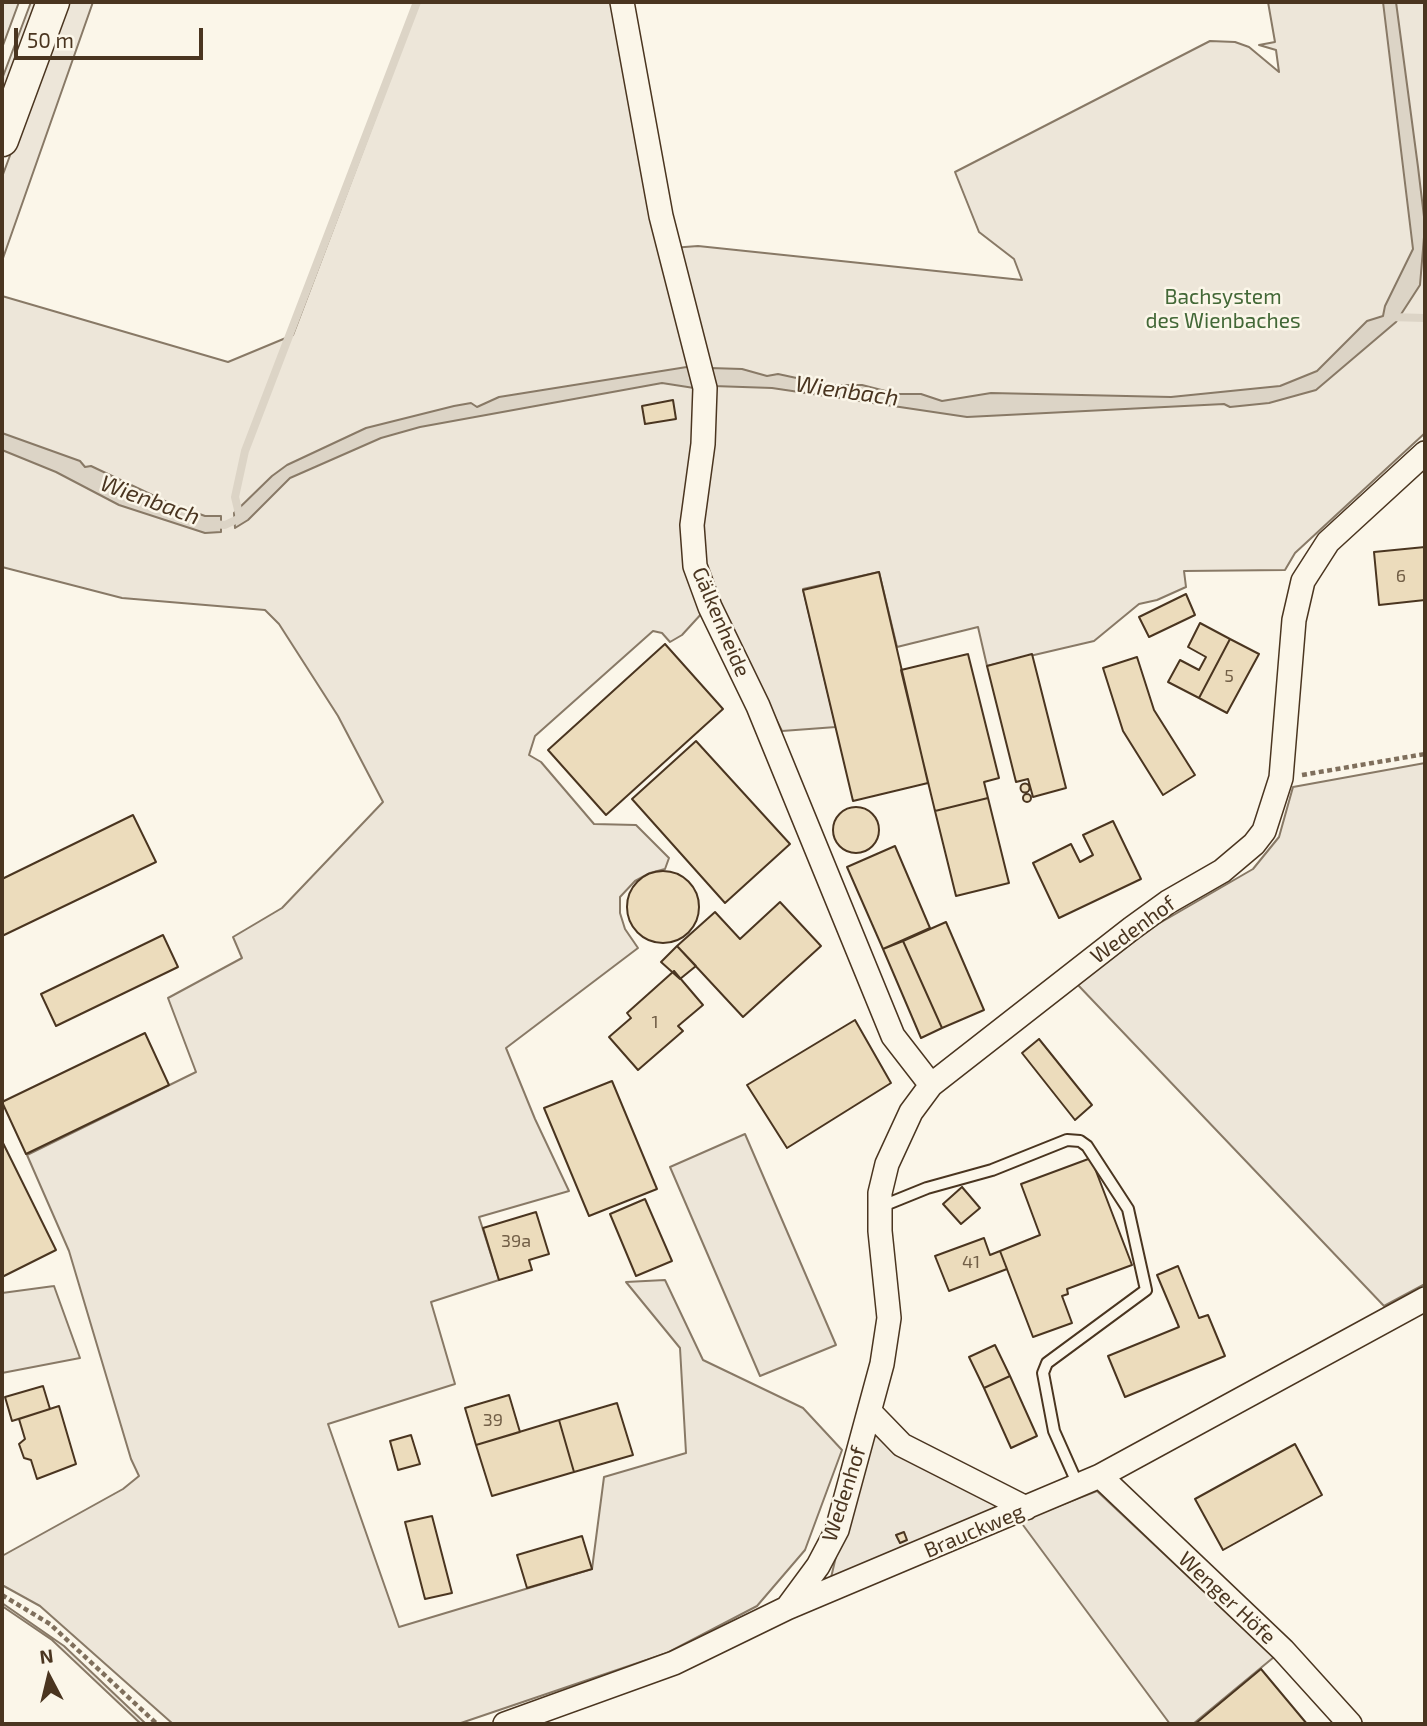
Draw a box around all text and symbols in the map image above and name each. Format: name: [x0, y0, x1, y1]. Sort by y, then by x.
scale bar: [18, 14, 206, 58]
text: 50 m: [27, 27, 74, 52]
park label: Bachsystem des Wienbaches: [1145, 284, 1301, 334]
water label: Wienbach: [794, 370, 900, 412]
water label: Wienbach: [97, 469, 203, 531]
street label: Gälkenheide: [687, 563, 755, 681]
house number: 6: [1396, 565, 1406, 587]
house number: 5: [1224, 665, 1234, 687]
street label: Wedenhof: [1086, 891, 1180, 969]
house number: 1: [651, 1011, 659, 1033]
house number: 39a: [501, 1230, 531, 1252]
house number: 41: [962, 1251, 980, 1273]
house number: 39: [483, 1409, 503, 1431]
street label: Wedenhof: [817, 1443, 871, 1545]
street label: Brauckweg: [920, 1499, 1028, 1563]
street label: Wenger Höfe: [1173, 1546, 1281, 1650]
north arrow: [14, 1642, 84, 1712]
text: N: [38, 1643, 55, 1668]

